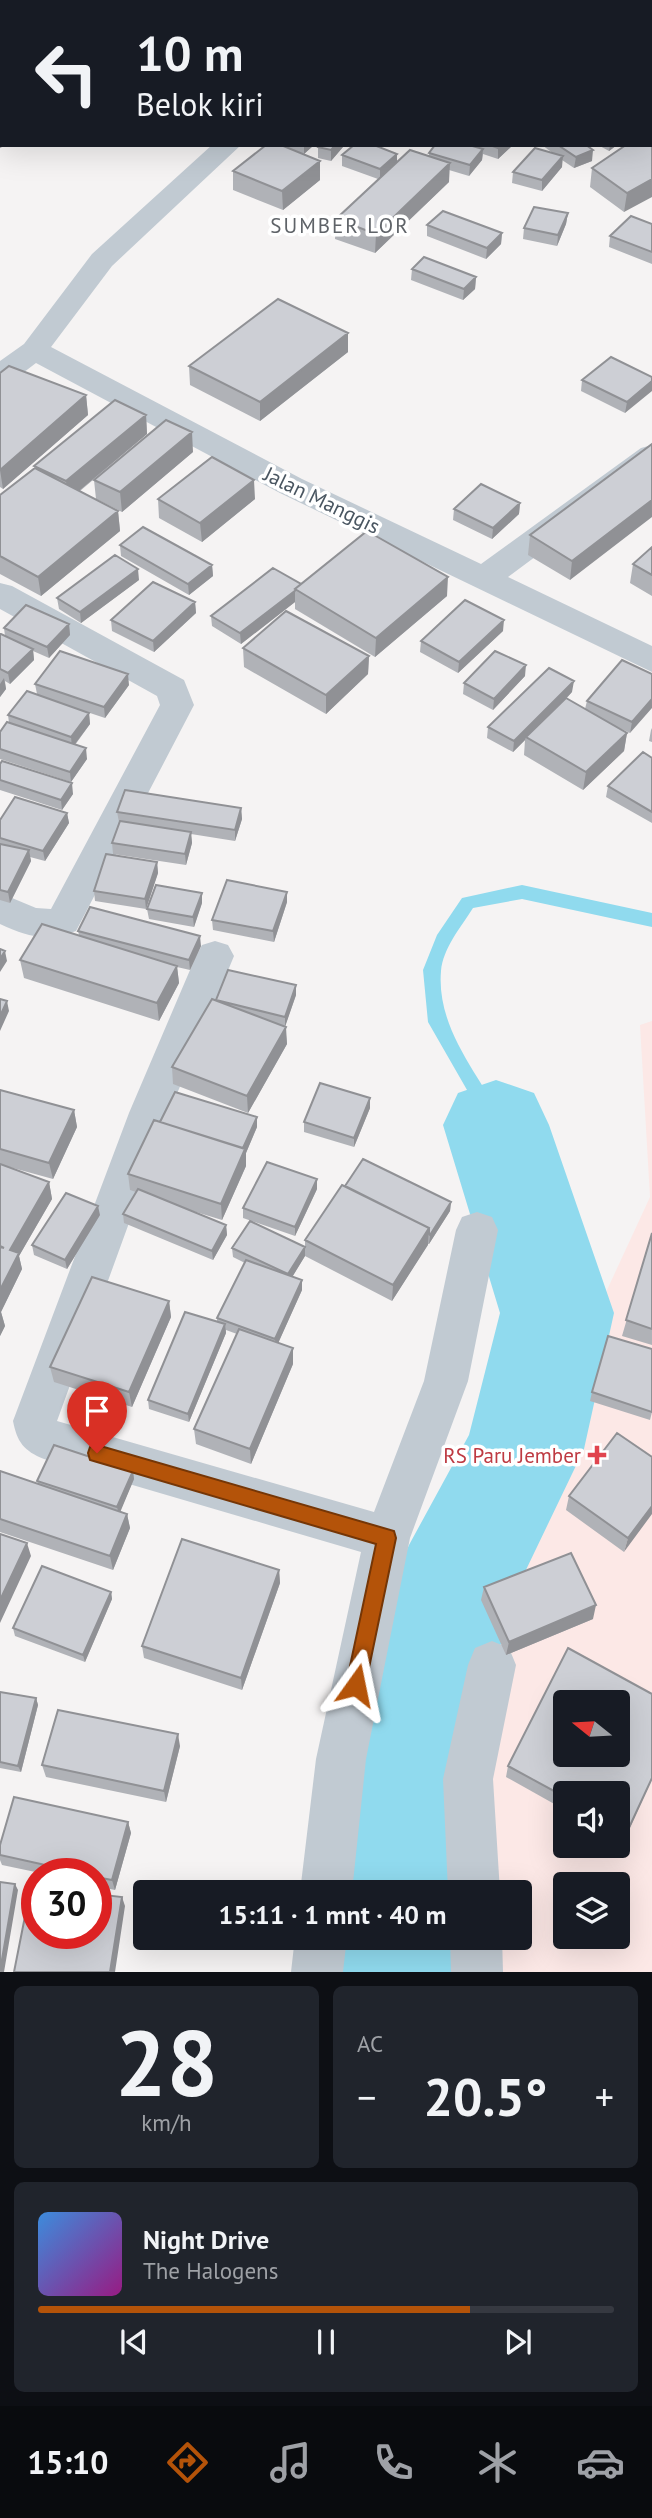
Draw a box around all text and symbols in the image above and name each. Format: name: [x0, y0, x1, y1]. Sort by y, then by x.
text: 10 m: [136, 21, 243, 85]
icon: left: [21, 28, 112, 119]
text: Belok kiri: [136, 83, 264, 125]
district label: SUMBER LOR: [270, 212, 410, 239]
street label: Jalan Manggis: [259, 460, 384, 540]
pin: [67, 1381, 127, 1453]
icon: arrive: [78, 1392, 116, 1430]
place label: RS Paru Jember: [443, 1442, 581, 1469]
marker: RS Paru Jember: [587, 1445, 607, 1465]
position arrow: [319, 1648, 393, 1722]
north arrow: [553, 1690, 630, 1768]
map controls: [553, 1690, 630, 1949]
button: sound: [553, 1781, 630, 1858]
speed limit sign: 30: [21, 1858, 112, 1949]
button: layers: [553, 1872, 630, 1949]
text: 15:11 · 1 mnt · 40 m: [219, 1898, 446, 1931]
text: 28: [115, 2003, 218, 2121]
text: AC: [357, 2029, 383, 2058]
text: 20.5°: [424, 2063, 547, 2130]
text: −: [357, 2072, 376, 2121]
text: +: [595, 2072, 614, 2121]
text: km/h: [141, 2108, 192, 2137]
text: Night Drive: [143, 2223, 269, 2256]
text: The Halogens: [143, 2256, 278, 2285]
icon: previous: [115, 2323, 153, 2361]
icon: pause: [307, 2323, 345, 2361]
icon: next: [499, 2323, 537, 2361]
icon: directions: [163, 2438, 212, 2487]
icon: music: [266, 2438, 315, 2487]
icon: phone: [369, 2438, 418, 2487]
icon: climate: [473, 2438, 522, 2487]
icon: car: [576, 2438, 625, 2487]
text: 15:10: [27, 2441, 108, 2483]

